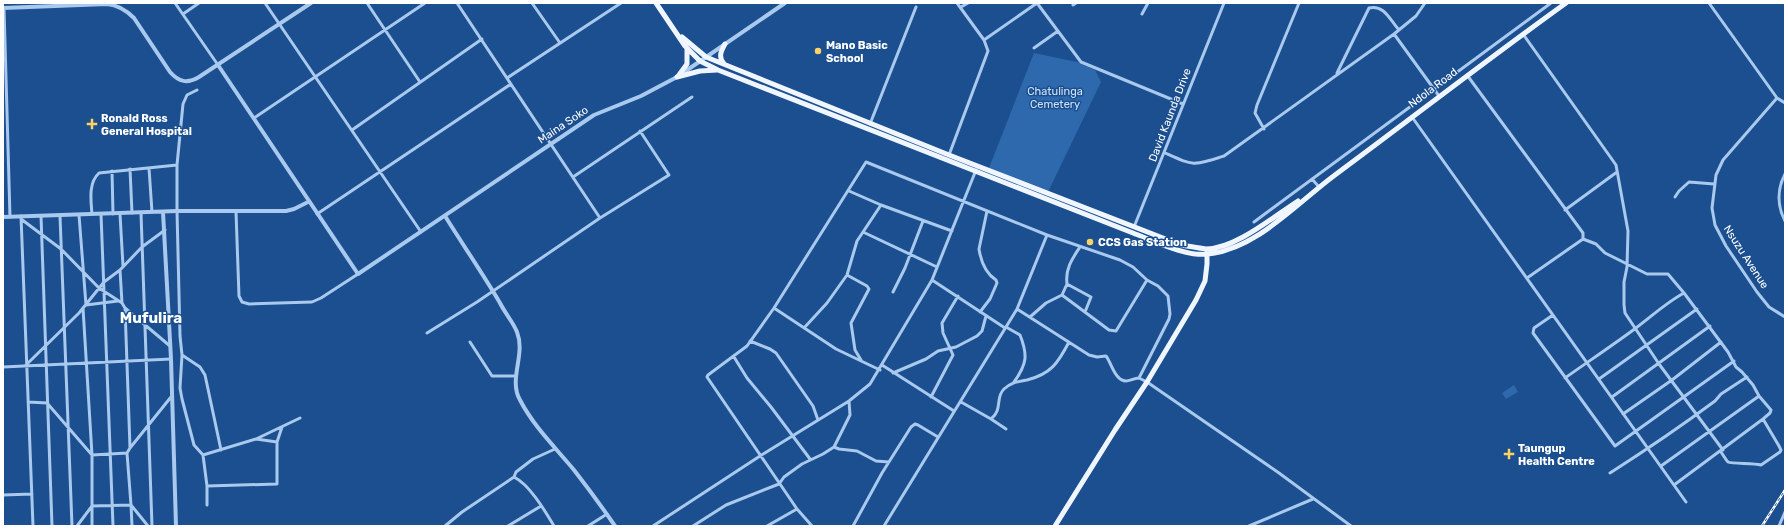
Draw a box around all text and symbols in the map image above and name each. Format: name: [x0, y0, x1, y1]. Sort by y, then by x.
place label: Mano Basic School: [826, 39, 888, 65]
marker: Mano Basic School: [813, 46, 823, 56]
street label: Ndola Road: [1406, 65, 1460, 111]
street label: David Kaunda Drive: [1146, 66, 1194, 164]
park label: Chatulinga Cemetery: [1027, 85, 1083, 111]
street label: Maina Soko: [535, 103, 591, 147]
place label: Ronald Ross General Hospital: [101, 112, 192, 138]
marker: Ronald Ross General Hospital: [86, 118, 98, 130]
street label: Nsuzu Avenue: [1721, 223, 1771, 291]
place label: CCS Gas Station: [1098, 236, 1187, 249]
marker: CCS Gas Station: [1085, 237, 1095, 247]
district label: Mufulira: [120, 309, 182, 327]
place label: Taungup Health Centre: [1518, 442, 1595, 468]
marker: Taungup Health Centre: [1503, 448, 1515, 460]

